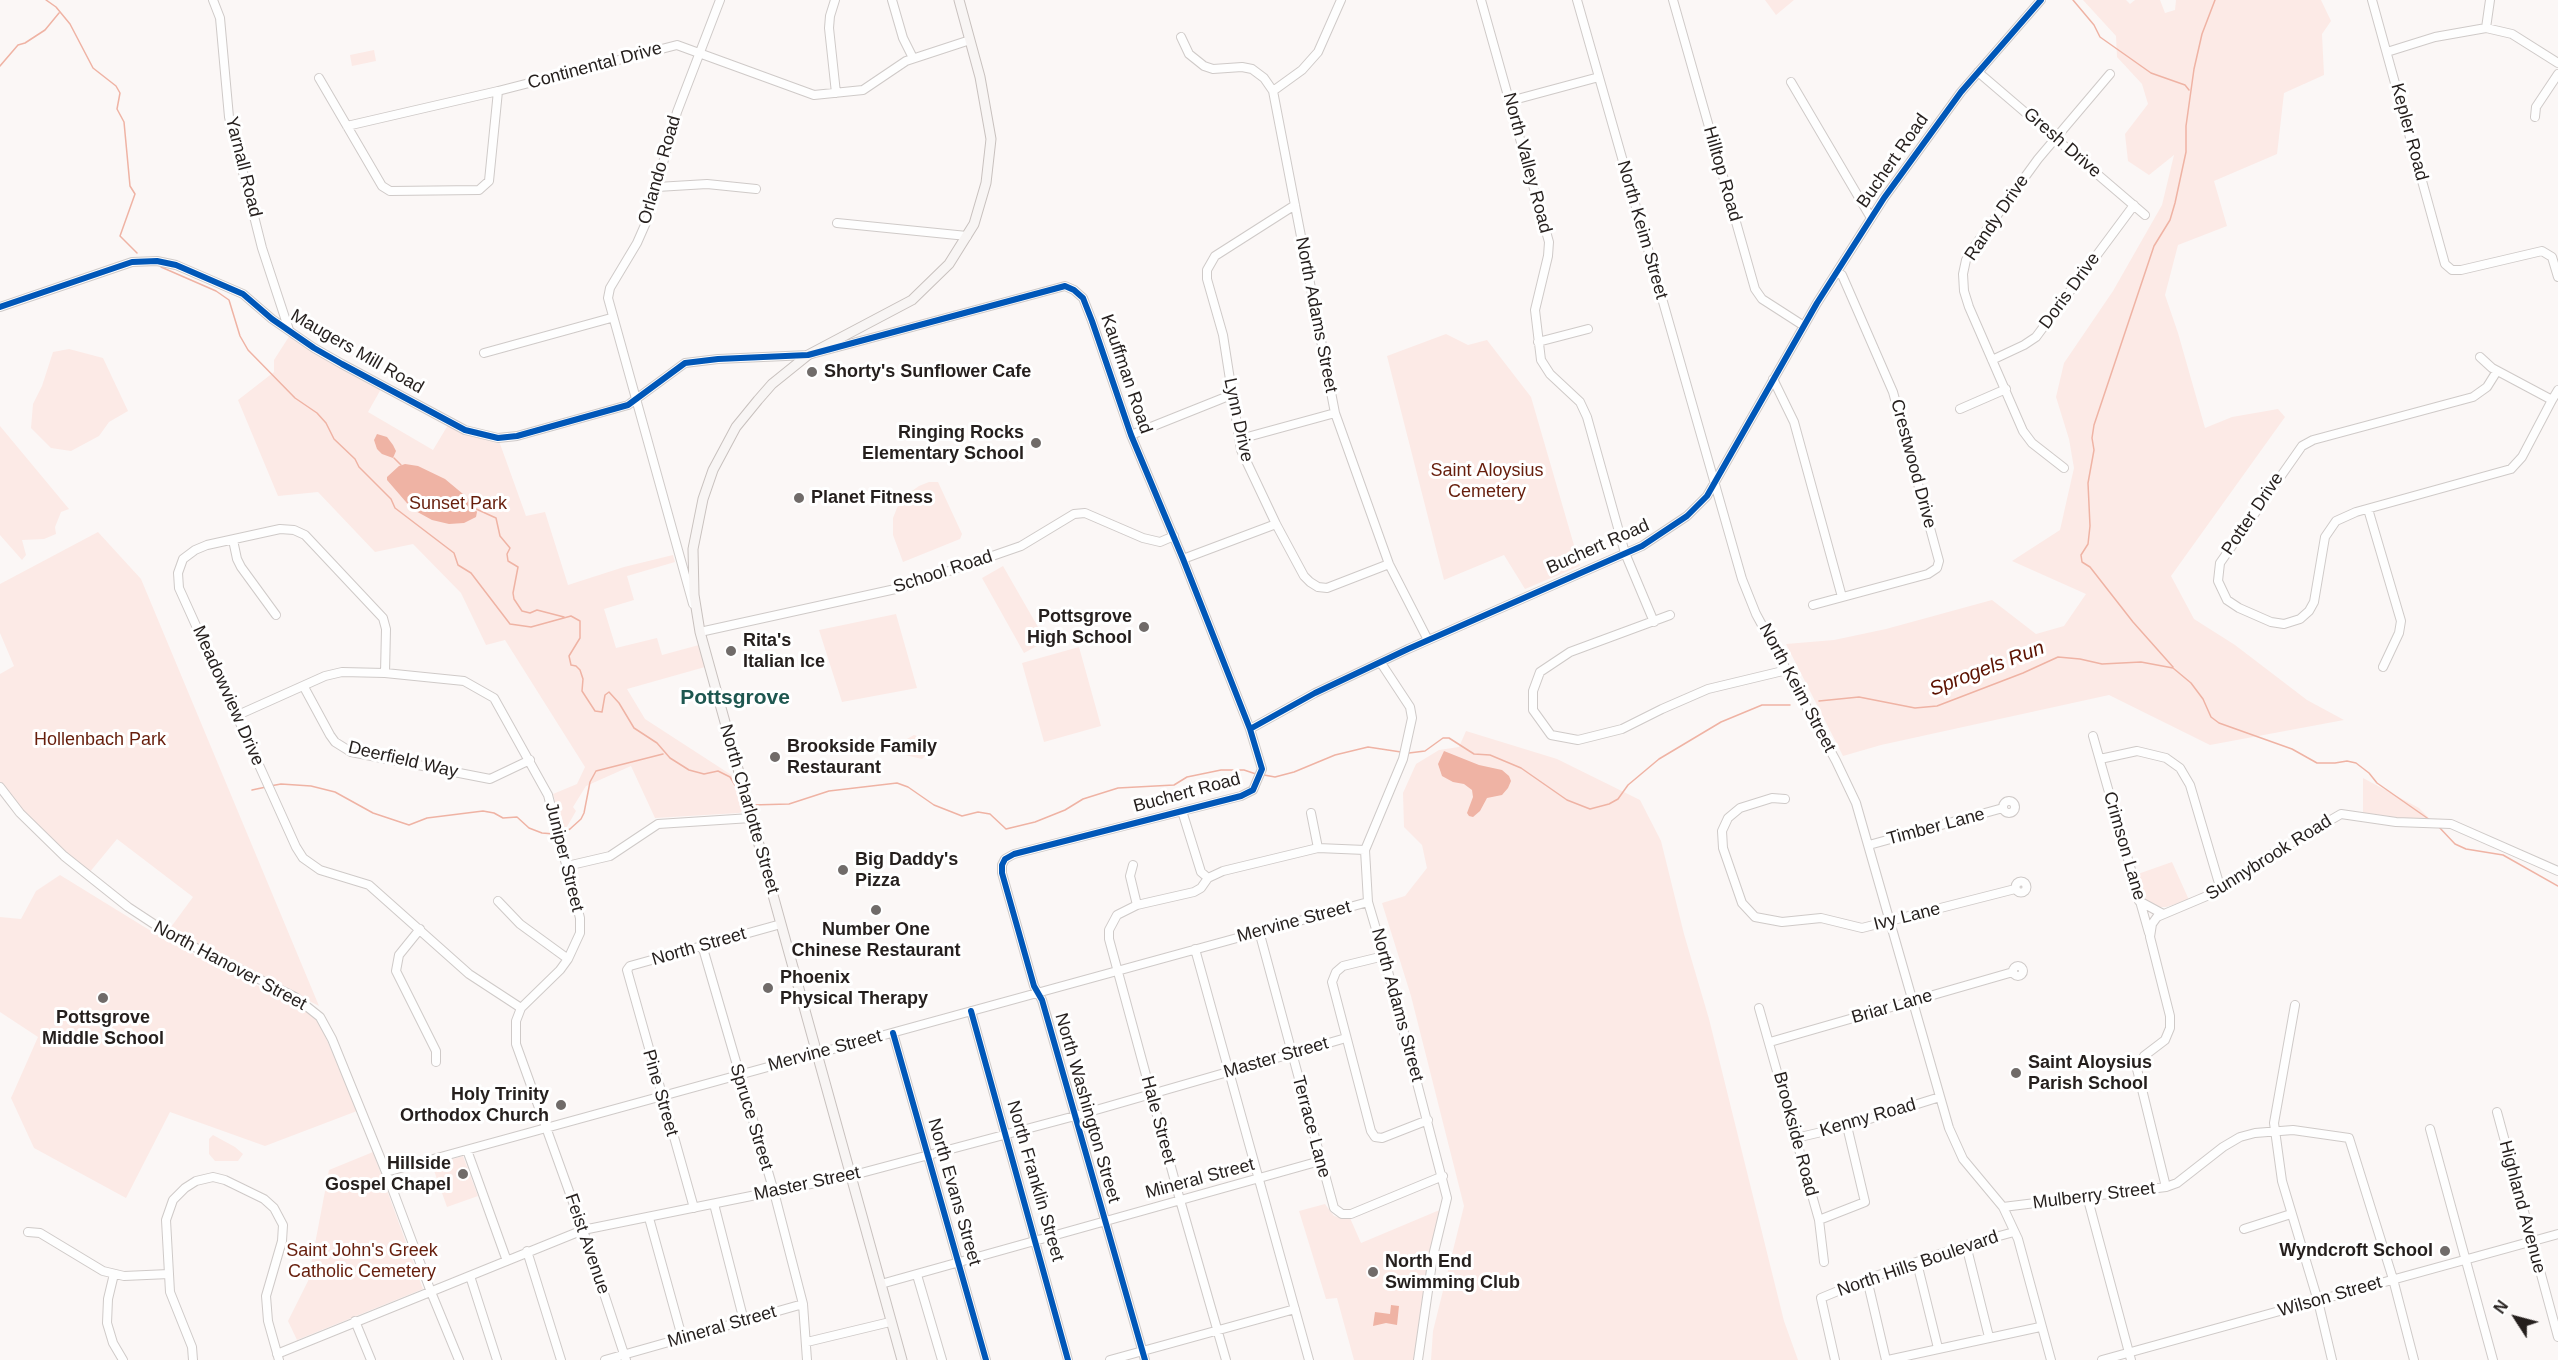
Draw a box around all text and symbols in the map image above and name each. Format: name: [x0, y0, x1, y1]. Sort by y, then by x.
street label: Continental Drive: [526, 38, 664, 94]
street label: Kepler Road: [2386, 81, 2432, 183]
street label: North Valley Road: [1498, 90, 1556, 236]
street label: Gresh Drive: [2019, 103, 2105, 183]
street label: Buchert Road: [1853, 110, 1933, 212]
street label: Orlando Road: [634, 113, 686, 227]
street label: Yarnall Road: [220, 115, 266, 219]
street label: Hilltop Road: [1698, 124, 1746, 224]
street label: North Keim Street: [1612, 158, 1672, 302]
street label: Randy Drive: [1960, 171, 2034, 265]
street label: North Adams Street: [1290, 235, 1342, 395]
street label: Doris Drive: [2035, 249, 2105, 333]
street label: Maugers Mill Road: [287, 305, 427, 399]
street label: Kauffman Road: [1095, 312, 1157, 436]
place label: Shorty's Sunflower Cafe: [824, 361, 1031, 383]
marker: Shorty's Sunflower Cafe: [805, 365, 819, 379]
street label: Lynn Drive: [1219, 376, 1257, 464]
street label: Crestwood Drive: [1885, 397, 1941, 531]
place label: Ringing Rocks Elementary School: [862, 422, 1024, 464]
marker: Ringing Rocks Elementary School: [1029, 436, 1043, 450]
park label: Saint Aloysius Cemetery: [1430, 460, 1544, 502]
street label: Potter Drive: [2217, 469, 2289, 559]
place label: Planet Fitness: [811, 487, 933, 509]
marker: Planet Fitness: [792, 491, 806, 505]
park label: Sunset Park: [409, 493, 507, 515]
street label: Buchert Road: [1543, 515, 1653, 579]
street label: School Road: [891, 546, 995, 598]
place label: Pottsgrove High School: [1027, 606, 1132, 648]
marker: Pottsgrove High School: [1137, 620, 1151, 634]
street label: North Keim Street: [1754, 620, 1840, 756]
street label: Meadowview Drive: [187, 623, 269, 769]
place label: Rita's Italian Ice: [743, 630, 825, 672]
water label: Sprogels Run: [1926, 636, 2048, 702]
marker: Rita's Italian Ice: [724, 644, 738, 658]
district label: Pottsgrove: [680, 685, 790, 711]
street label: North Charlotte Street: [714, 722, 784, 896]
park label: Hollenbach Park: [34, 729, 166, 751]
place label: Brookside Family Restaurant: [787, 736, 937, 778]
street label: Deerfield Way: [346, 737, 460, 783]
marker: Brookside Family Restaurant: [768, 750, 782, 764]
street label: Buchert Road: [1131, 768, 1243, 818]
street label: Crimson Lane: [2098, 789, 2150, 903]
street label: Juniper Street: [540, 800, 588, 914]
street label: Timber Lane: [1885, 804, 1987, 850]
street label: Sunnybrook Road: [2202, 811, 2336, 905]
place label: Big Daddy's Pizza: [855, 849, 958, 892]
marker: Big Daddy's Pizza: [836, 863, 850, 877]
street label: Mervine Street: [1235, 896, 1353, 948]
street label: Ivy Lane: [1871, 898, 1943, 936]
marker: Number One Chinese Restaurant: [869, 903, 883, 917]
street label: North Hanover Street: [150, 917, 310, 1015]
place label: Number One Chinese Restaurant: [791, 919, 961, 962]
street label: North Street: [649, 923, 749, 971]
street label: North Adams Street: [1366, 926, 1428, 1084]
place label: Phoenix Physical Therapy: [780, 967, 928, 1010]
marker: Phoenix Physical Therapy: [761, 981, 775, 995]
street label: Briar Lane: [1849, 985, 1935, 1029]
marker: Pottsgrove Middle School: [96, 991, 110, 1005]
place label: Pottsgrove Middle School: [42, 1007, 164, 1050]
street label: North Washington Street: [1050, 1011, 1124, 1205]
street label: Mervine Street: [766, 1025, 884, 1077]
street label: Master Street: [1221, 1033, 1331, 1083]
street label: Pine Street: [637, 1047, 683, 1139]
place label: Saint Aloysius Parish School: [2028, 1052, 2152, 1094]
street label: Spruce Street: [725, 1061, 777, 1173]
marker: Saint Aloysius Parish School: [2009, 1066, 2023, 1080]
street label: Brookside Road: [1768, 1069, 1822, 1199]
street label: Terrace Lane: [1287, 1073, 1335, 1181]
street label: Hale Street: [1136, 1074, 1180, 1166]
place label: Holy Trinity Orthodox Church: [400, 1084, 549, 1126]
street label: Kenny Road: [1817, 1094, 1919, 1142]
marker: Holy Trinity Orthodox Church: [554, 1098, 568, 1112]
street label: North Franklin Street: [1002, 1098, 1068, 1264]
street label: North Evans Street: [923, 1116, 985, 1268]
street label: Highland Avenue: [2494, 1138, 2550, 1276]
place label: Hillside Gospel Chapel: [325, 1153, 451, 1196]
street label: Mineral Street: [1143, 1154, 1257, 1204]
street label: Master Street: [752, 1162, 862, 1206]
marker: Hillside Gospel Chapel: [456, 1167, 470, 1181]
street label: Mulberry Street: [2032, 1178, 2156, 1214]
street label: Feist Avenue: [560, 1191, 614, 1297]
street label: North Hills Boulevard: [1835, 1226, 2001, 1302]
park label: Saint John's Greek Catholic Cemetery: [286, 1240, 438, 1282]
place label: Wyndcroft School: [2279, 1240, 2433, 1262]
marker: Wyndcroft School: [2438, 1244, 2452, 1258]
place label: North End Swimming Club: [1385, 1251, 1520, 1294]
marker: North End Swimming Club: [1366, 1265, 1380, 1279]
street label: Wilson Street: [2276, 1272, 2384, 1322]
north arrow: [2486, 1288, 2546, 1348]
text: N: [2491, 1297, 2511, 1317]
street label: Mineral Street: [665, 1301, 779, 1353]

